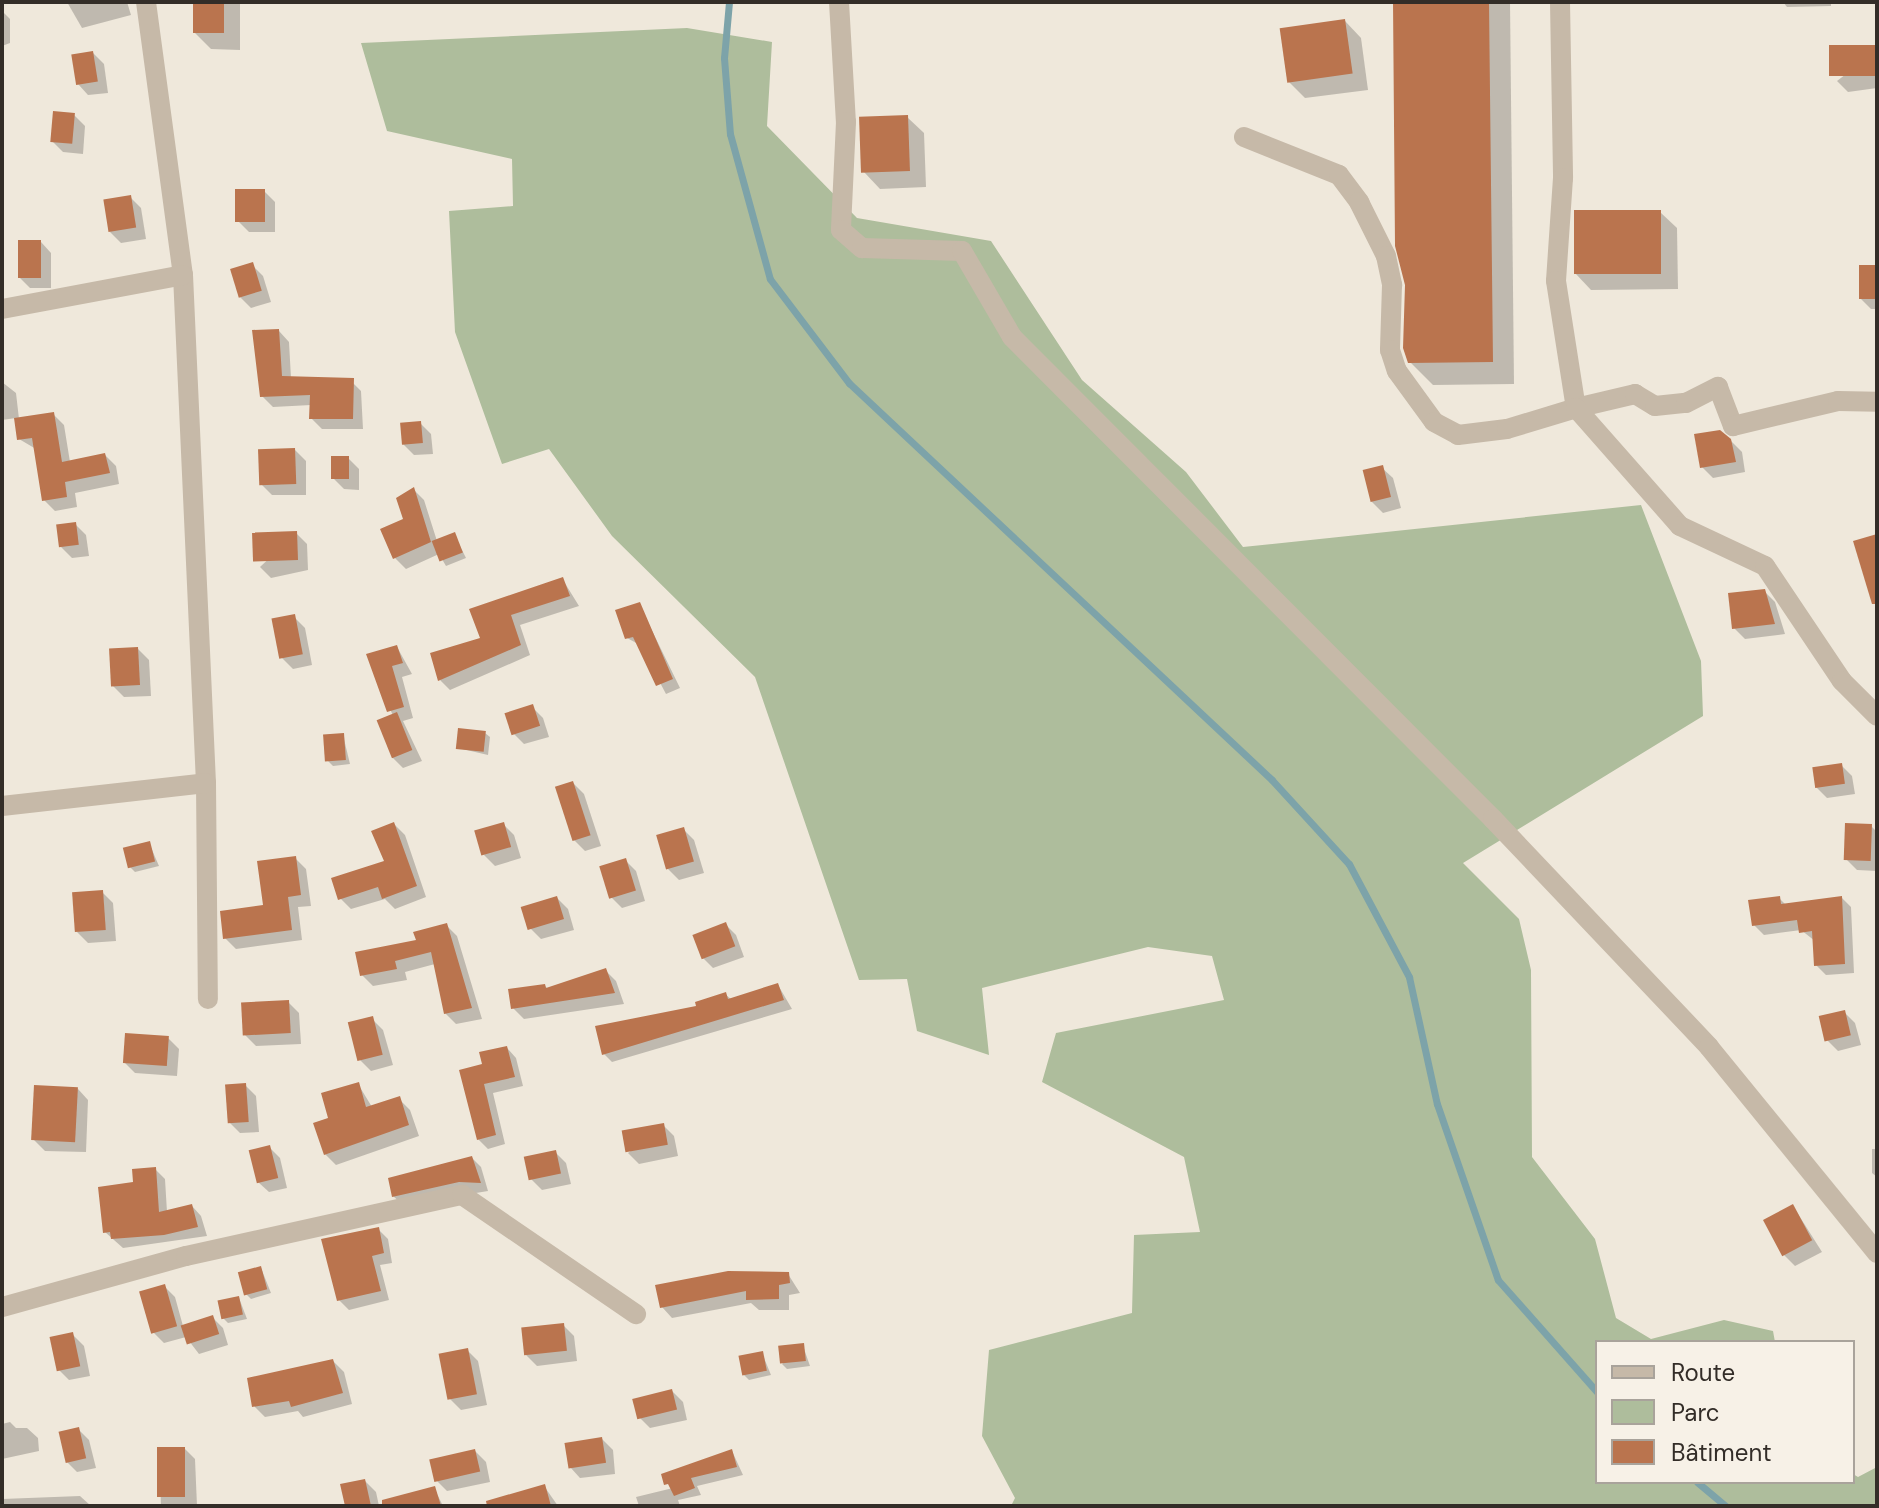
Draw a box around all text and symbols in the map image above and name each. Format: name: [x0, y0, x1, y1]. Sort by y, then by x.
legend: [1595, 1340, 1855, 1484]
text: Route: [1671, 1357, 1735, 1388]
text: Parc: [1671, 1397, 1720, 1428]
text: Bâtiment: [1671, 1437, 1772, 1468]

